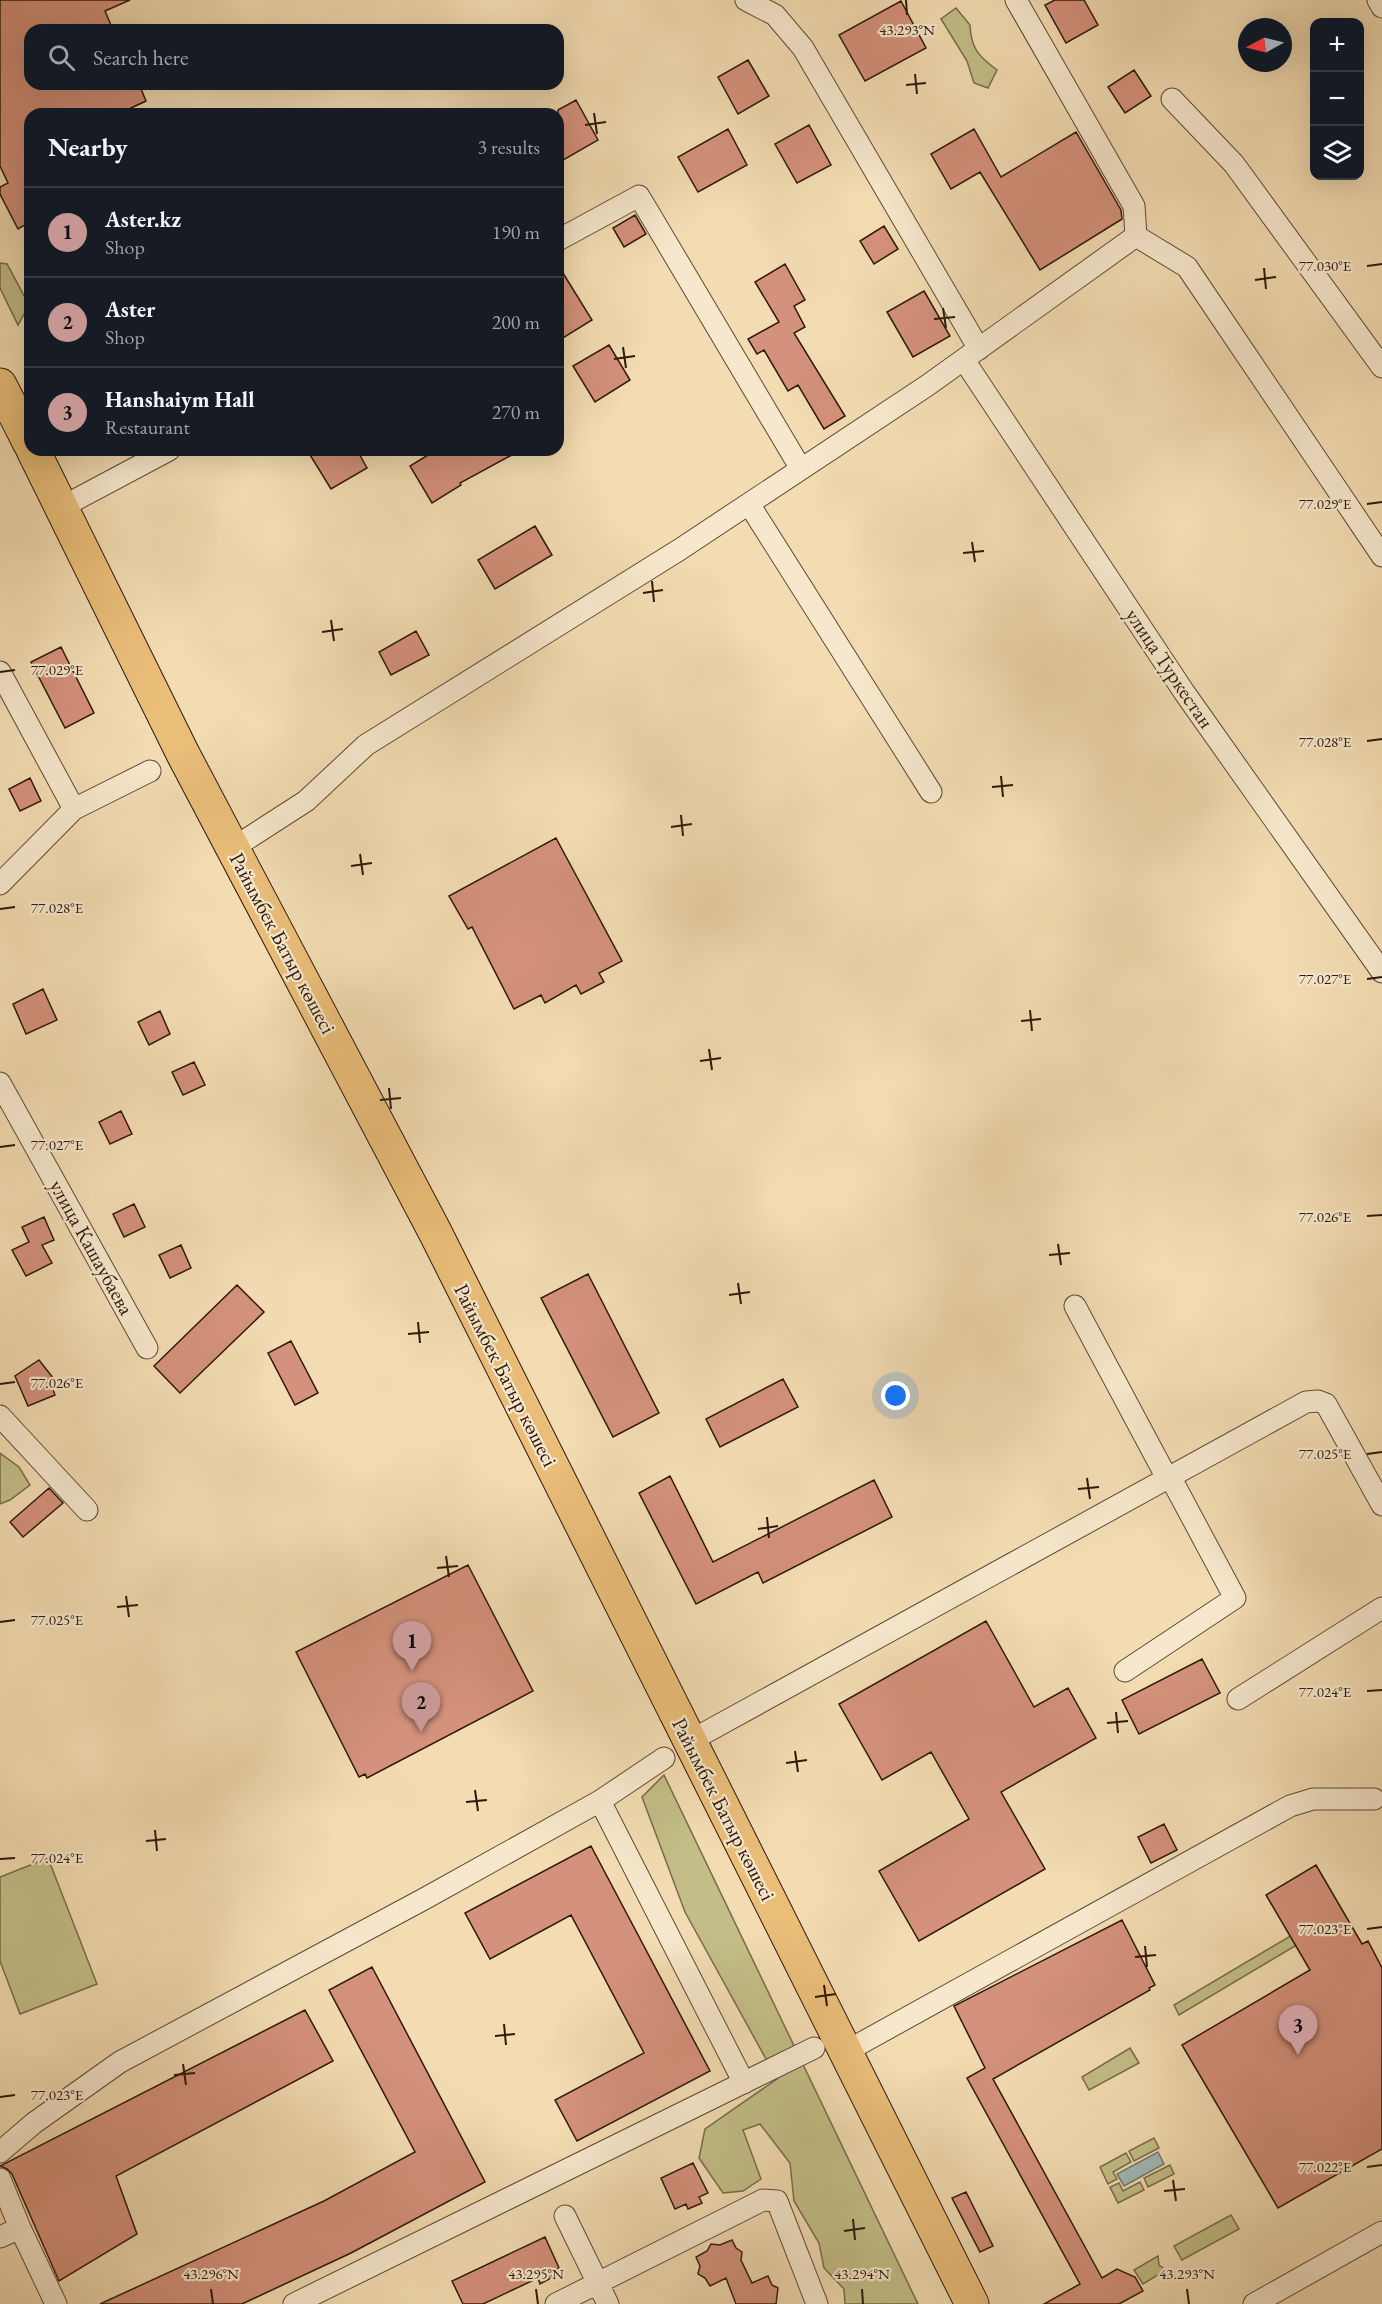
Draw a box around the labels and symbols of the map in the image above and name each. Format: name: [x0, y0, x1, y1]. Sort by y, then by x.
north arrow: [1238, 18, 1292, 72]
text: 43.293°N: [879, 20, 935, 39]
text: 77.030°E: [1299, 256, 1352, 275]
text: 77.029°E: [1299, 494, 1352, 513]
street label: улица Туркестан: [1120, 603, 1220, 733]
text: 77.029°E: [31, 660, 84, 679]
text: 77.028°E: [1299, 732, 1352, 751]
street label: Райымбек Батыр көшесі: [224, 848, 342, 1038]
text: 77.028°E: [31, 898, 84, 917]
text: 77.027°E: [1299, 969, 1352, 988]
text: 77.027°E: [31, 1135, 84, 1154]
street label: улица Кашаубаева: [44, 1175, 141, 1320]
text: 77.026°E: [1299, 1207, 1352, 1226]
street label: Райымбек Батыр көшесі: [448, 1279, 564, 1471]
text: 77.026°E: [31, 1373, 84, 1392]
your location: [881, 1381, 910, 1410]
text: 77.025°E: [1299, 1444, 1352, 1463]
text: 77.025°E: [31, 1610, 84, 1629]
pin: 1: [392, 1622, 432, 1671]
pin: 2: [402, 1682, 440, 1732]
text: 77.024°E: [1299, 1682, 1352, 1701]
street label: Райымбек Батыр көшесі: [666, 1713, 782, 1905]
text: 77.024°E: [31, 1848, 84, 1867]
text: 77.023°E: [1299, 1919, 1352, 1938]
pin: 3: [1278, 2006, 1318, 2055]
text: 77.023°E: [31, 2085, 84, 2104]
text: 77.022°E: [1299, 2157, 1352, 2176]
text: 43.296°N: [183, 2264, 239, 2283]
text: 43.295°N: [508, 2264, 564, 2283]
text: 43.294°N: [834, 2264, 890, 2283]
text: 43.293°N: [1159, 2264, 1215, 2283]

